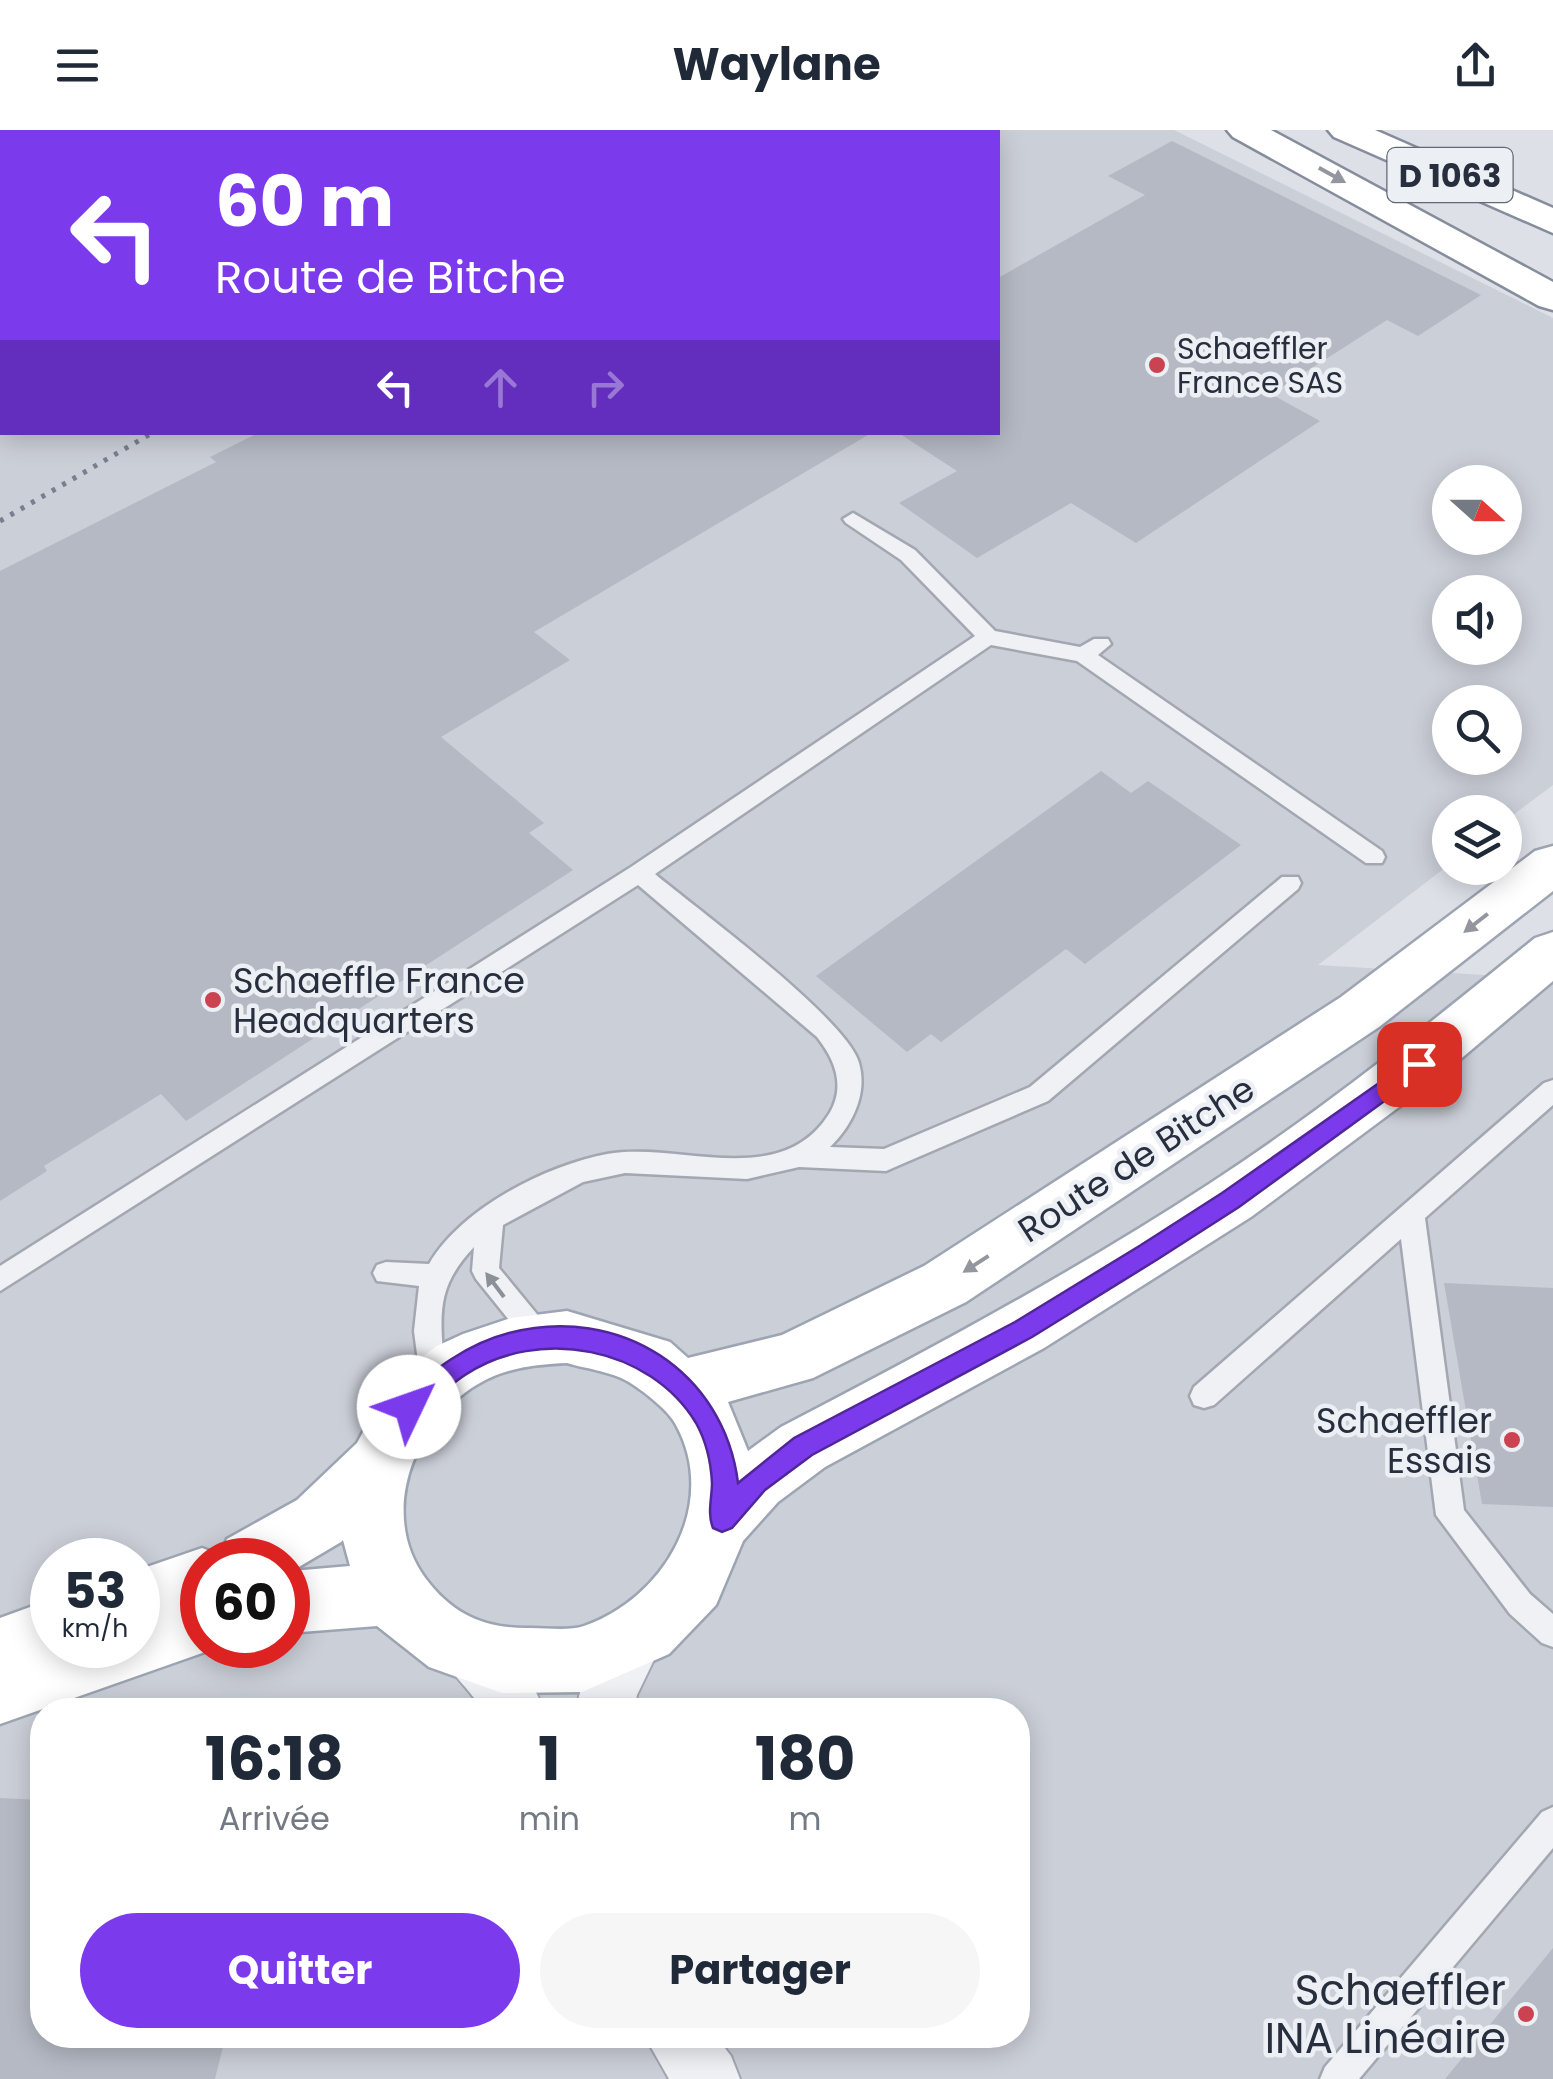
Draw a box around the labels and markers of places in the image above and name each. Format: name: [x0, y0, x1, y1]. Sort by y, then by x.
place label: Schaeffler France SAS: [1177, 327, 1343, 404]
marker: Schaeffler France SAS: [1146, 354, 1168, 376]
place label: Schaeffle France Headquarters: [233, 956, 525, 1045]
marker: Schaeffle France Headquarters: [202, 989, 224, 1011]
pin: [1377, 1022, 1462, 1107]
place label: Schaeffler Essais: [1316, 1396, 1492, 1485]
marker: Schaeffler Essais: [1501, 1429, 1523, 1451]
place label: Schaeffler INA Linéaire: [1265, 1961, 1506, 2068]
marker: Schaeffler INA Linéaire: [1515, 2003, 1537, 2025]

